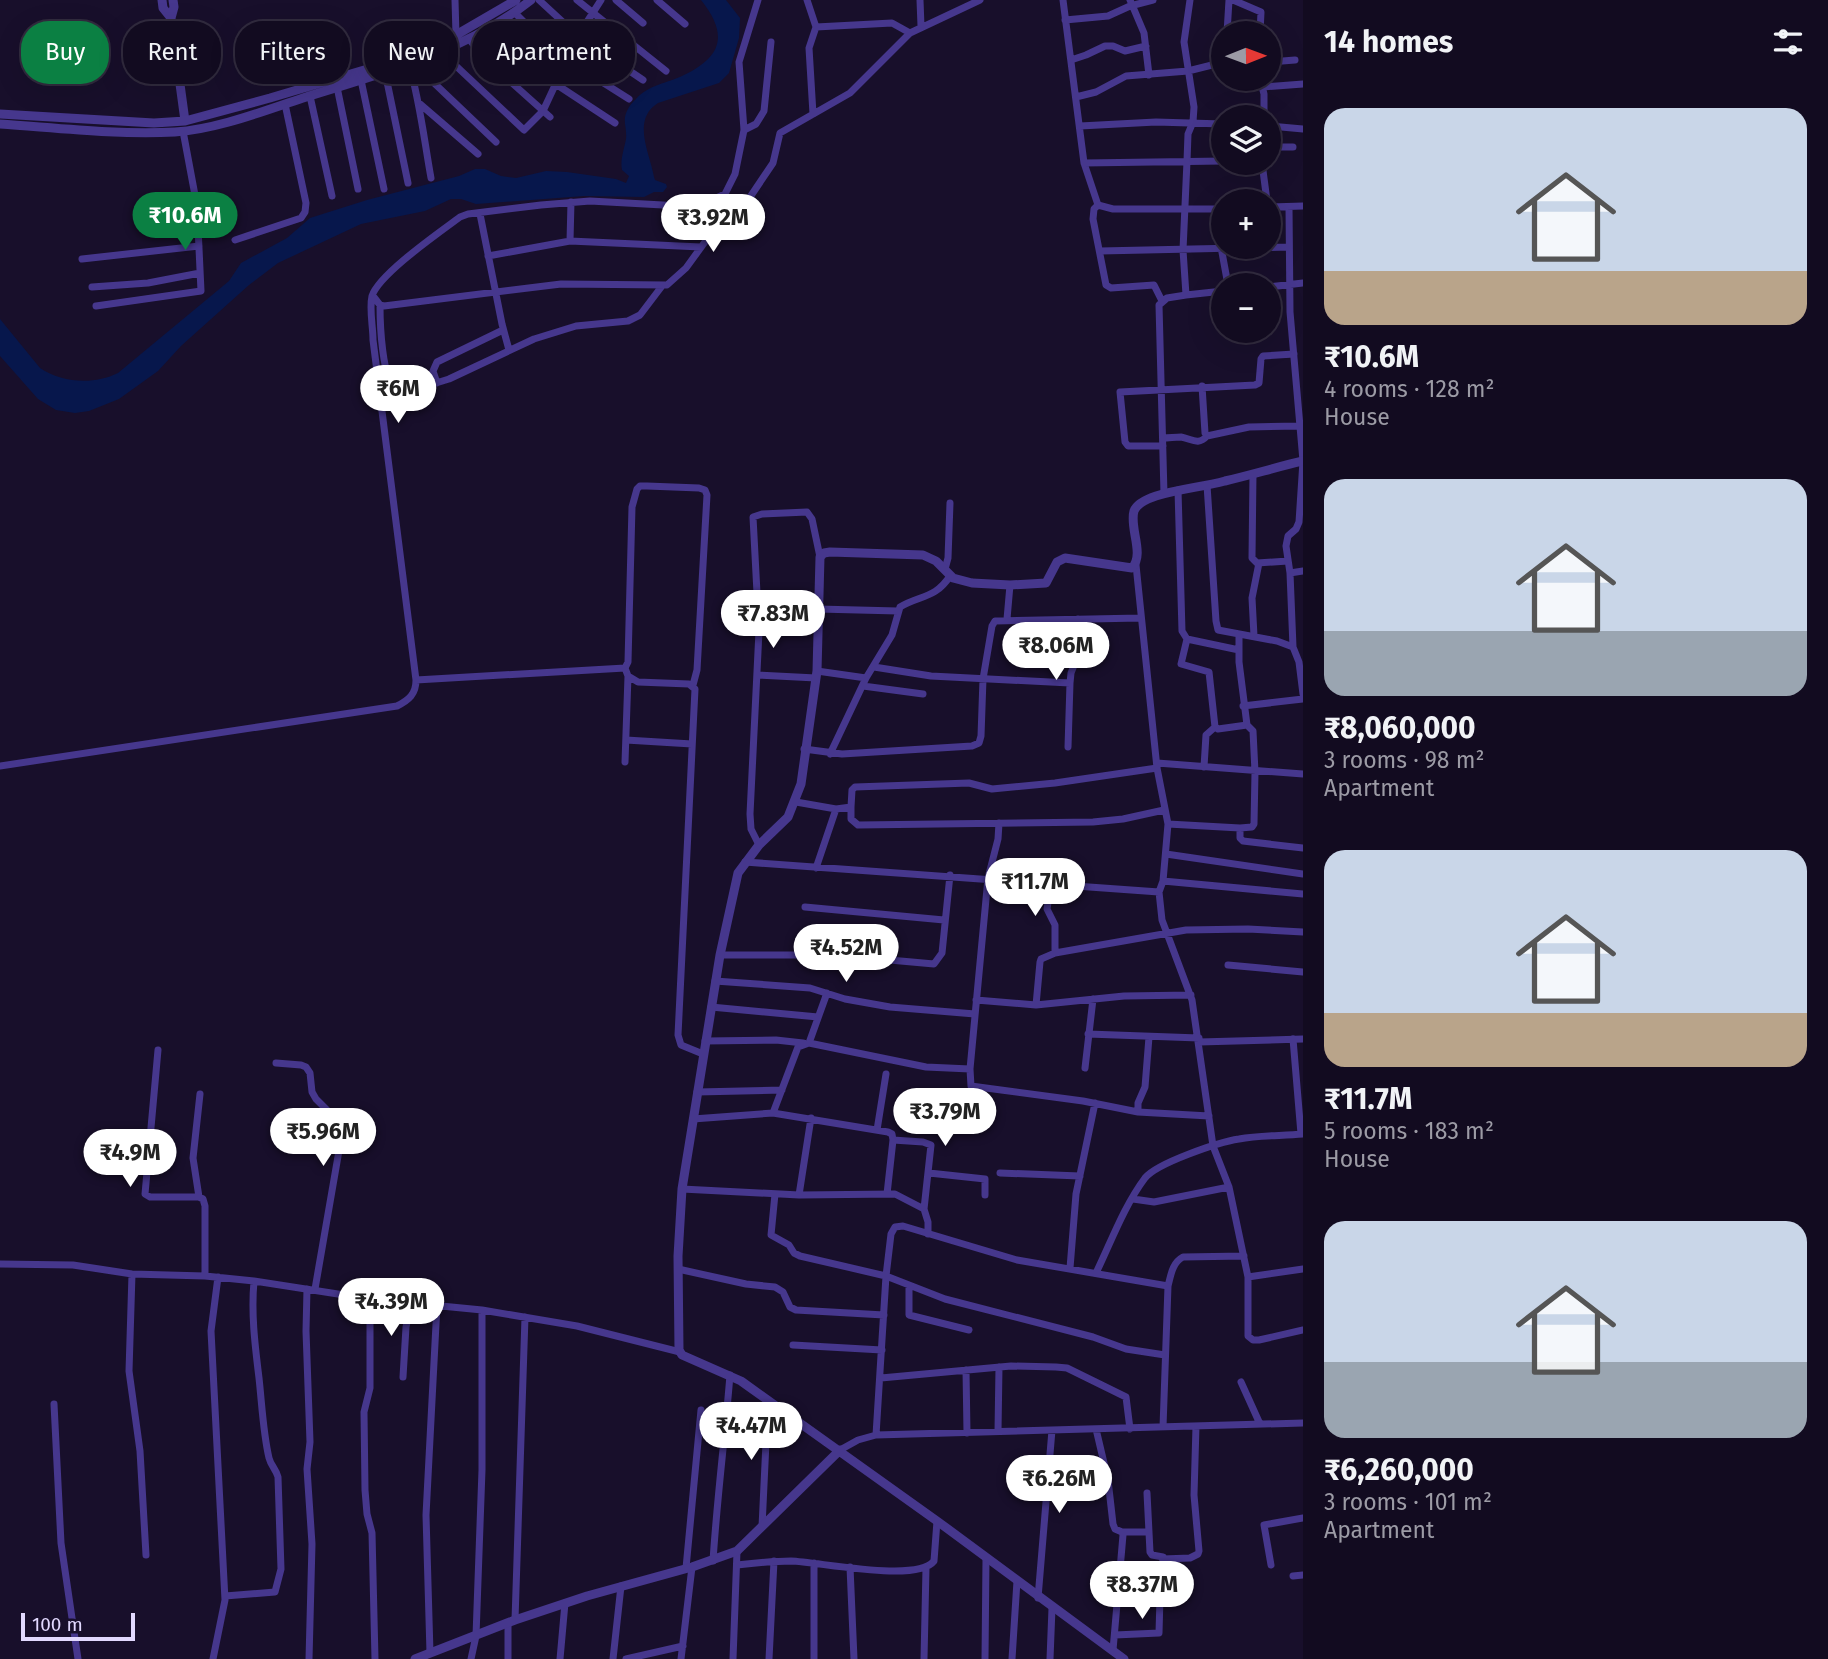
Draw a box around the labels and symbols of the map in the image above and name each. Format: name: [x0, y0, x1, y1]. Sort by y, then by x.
north arrow: [1211, 21, 1281, 91]
pin: ₹10.6M: [128, 192, 242, 252]
pin: ₹3.92M: [656, 194, 770, 254]
pin: ₹6M: [364, 366, 432, 425]
pin: ₹7.83M: [716, 590, 830, 650]
pin: ₹8.06M: [999, 622, 1113, 682]
pin: ₹11.7M: [978, 858, 1092, 918]
pin: ₹4.52M: [789, 925, 903, 984]
pin: ₹3.79M: [888, 1088, 1002, 1148]
pin: ₹5.96M: [266, 1108, 380, 1168]
pin: ₹4.9M: [81, 1130, 179, 1189]
pin: ₹4.39M: [334, 1278, 448, 1338]
pin: ₹4.47M: [694, 1402, 808, 1462]
pin: ₹6.26M: [1002, 1456, 1116, 1515]
pin: ₹8.37M: [1085, 1562, 1199, 1621]
scale bar: [21, 1610, 135, 1642]

